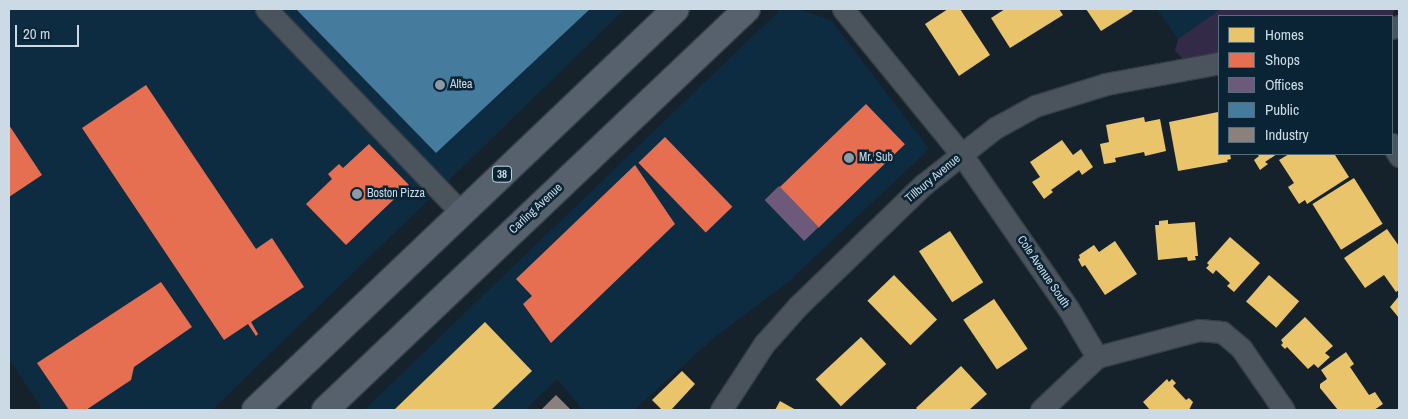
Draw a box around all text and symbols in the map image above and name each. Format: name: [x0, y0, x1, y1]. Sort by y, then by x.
scale bar: [18, 15, 81, 47]
legend: [1218, 15, 1393, 155]
text: 20 m: [23, 23, 50, 44]
text: Homes: [1265, 24, 1304, 45]
text: Shops: [1265, 49, 1300, 70]
text: Offices: [1265, 74, 1304, 95]
place label: Altea: [450, 78, 472, 92]
marker: Altea: [434, 79, 446, 91]
text: Public: [1265, 99, 1299, 120]
text: Industry: [1265, 124, 1309, 145]
place label: Mr. Sub: [859, 151, 893, 165]
marker: Mr. Sub: [843, 152, 855, 164]
street label: Tillbury Avenue: [902, 152, 964, 206]
road number: 38: [491, 165, 513, 182]
street label: Carling Avenue: [506, 181, 566, 237]
place label: Boston Pizza: [367, 187, 425, 201]
marker: Boston Pizza: [351, 188, 363, 200]
street label: Cole Avenue South: [1013, 233, 1073, 311]

